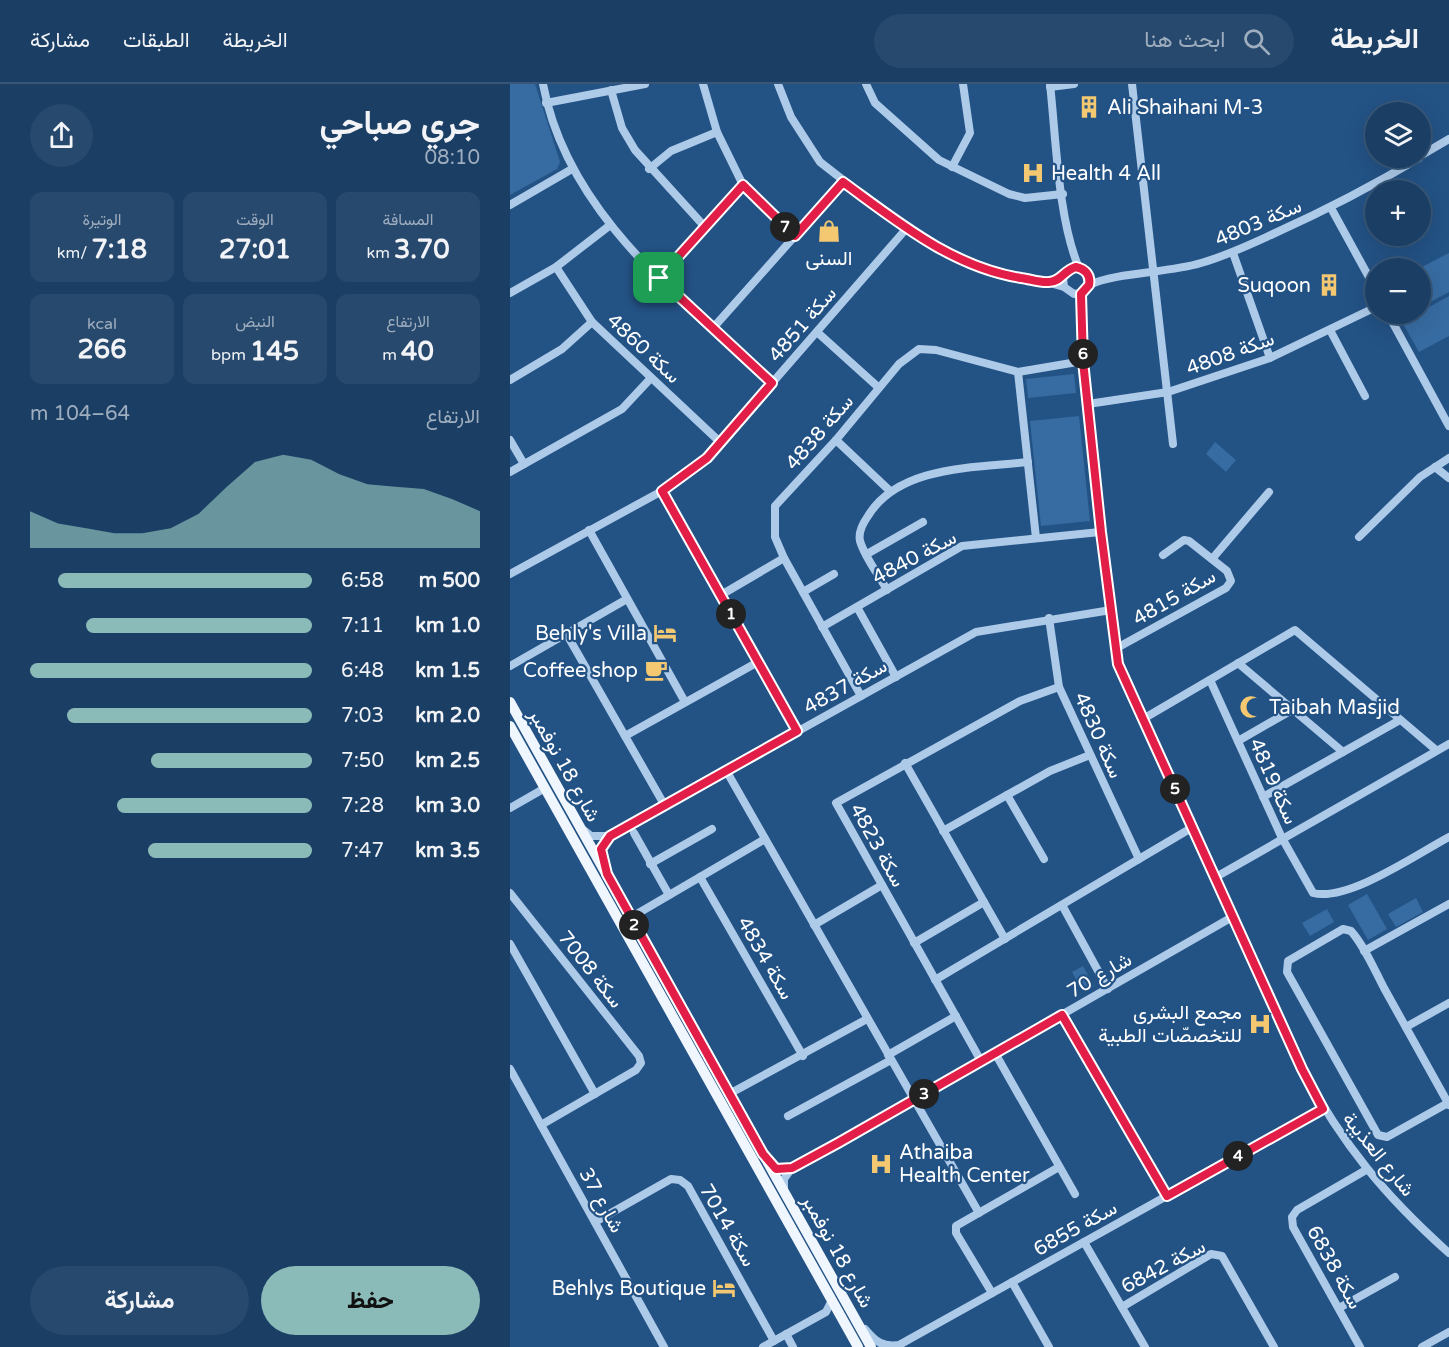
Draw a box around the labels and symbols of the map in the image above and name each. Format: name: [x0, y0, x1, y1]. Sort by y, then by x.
building icon: Ali Shaihani M-3: [1076, 94, 1102, 120]
place label: Ali Shaihani M-3: [1107, 96, 1263, 120]
hospital icon: Health 4 All: [1020, 160, 1046, 186]
place label: Health 4 All: [1051, 162, 1161, 186]
street label: سكة 4803: [1211, 194, 1305, 252]
pin: 7: [770, 212, 800, 242]
shop icon: السنى: [816, 218, 842, 244]
place label: السنى: [805, 247, 853, 271]
pin: [633, 252, 684, 303]
building icon: Suqoon: [1316, 272, 1342, 298]
place label: Suqoon: [1238, 274, 1311, 298]
street label: سكة 4851: [764, 282, 842, 367]
street label: سكة 4860: [602, 309, 685, 389]
street label: سكة 4808: [1183, 327, 1278, 381]
pin: 6: [1068, 339, 1098, 369]
street label: سكة 4838: [781, 390, 859, 475]
street label: سكة 4840: [868, 526, 961, 590]
street label: سكة 4815: [1129, 565, 1220, 631]
pin: 1: [716, 599, 746, 629]
hotel icon: Behly's Villa: [652, 620, 678, 646]
place label: Behly's Villa: [535, 622, 647, 646]
street label: سكة 4837: [800, 654, 891, 720]
cafe icon: Coffee shop: [643, 657, 669, 683]
place label: Coffee shop: [523, 659, 638, 683]
street label: سكة 4830: [1068, 689, 1128, 782]
mosque icon: Taibah Masjid: [1238, 694, 1264, 720]
place label: Taibah Masjid: [1269, 696, 1400, 720]
street label: شارع 18 نوفمبر: [522, 704, 605, 827]
street label: سكة 4819: [1243, 735, 1303, 828]
pin: 5: [1160, 774, 1190, 804]
street label: سكة 4823: [844, 800, 910, 891]
pin: 2: [619, 910, 649, 940]
street label: سكة 4834: [732, 913, 798, 1004]
street label: سكة 7008: [552, 926, 628, 1013]
street label: شارع 70: [1063, 948, 1137, 1005]
place label: مجمع البشرى للتخصصّات الطبية: [1098, 1001, 1242, 1048]
hospital icon: مجمع البشرى للتخصصّات الطبية: [1247, 1011, 1273, 1037]
pin: 3: [909, 1079, 939, 1109]
street label: شارع العذيبة: [1336, 1108, 1419, 1202]
place label: Athaiba Health Center: [899, 1141, 1030, 1188]
pin: 4: [1223, 1141, 1253, 1171]
hospital icon: Athaiba Health Center: [868, 1151, 894, 1177]
street label: شارع 37: [573, 1164, 629, 1238]
street label: سكة 7014: [694, 1180, 760, 1271]
street label: شارع 18 نوفمبر: [795, 1190, 878, 1313]
street label: سكة 6855: [1030, 1196, 1121, 1262]
street label: سكة 6838: [1301, 1222, 1367, 1313]
street label: سكة 6842: [1117, 1235, 1210, 1299]
hotel icon: Behlys Boutique: [711, 1275, 737, 1301]
place label: Behlys Boutique: [551, 1277, 706, 1301]

